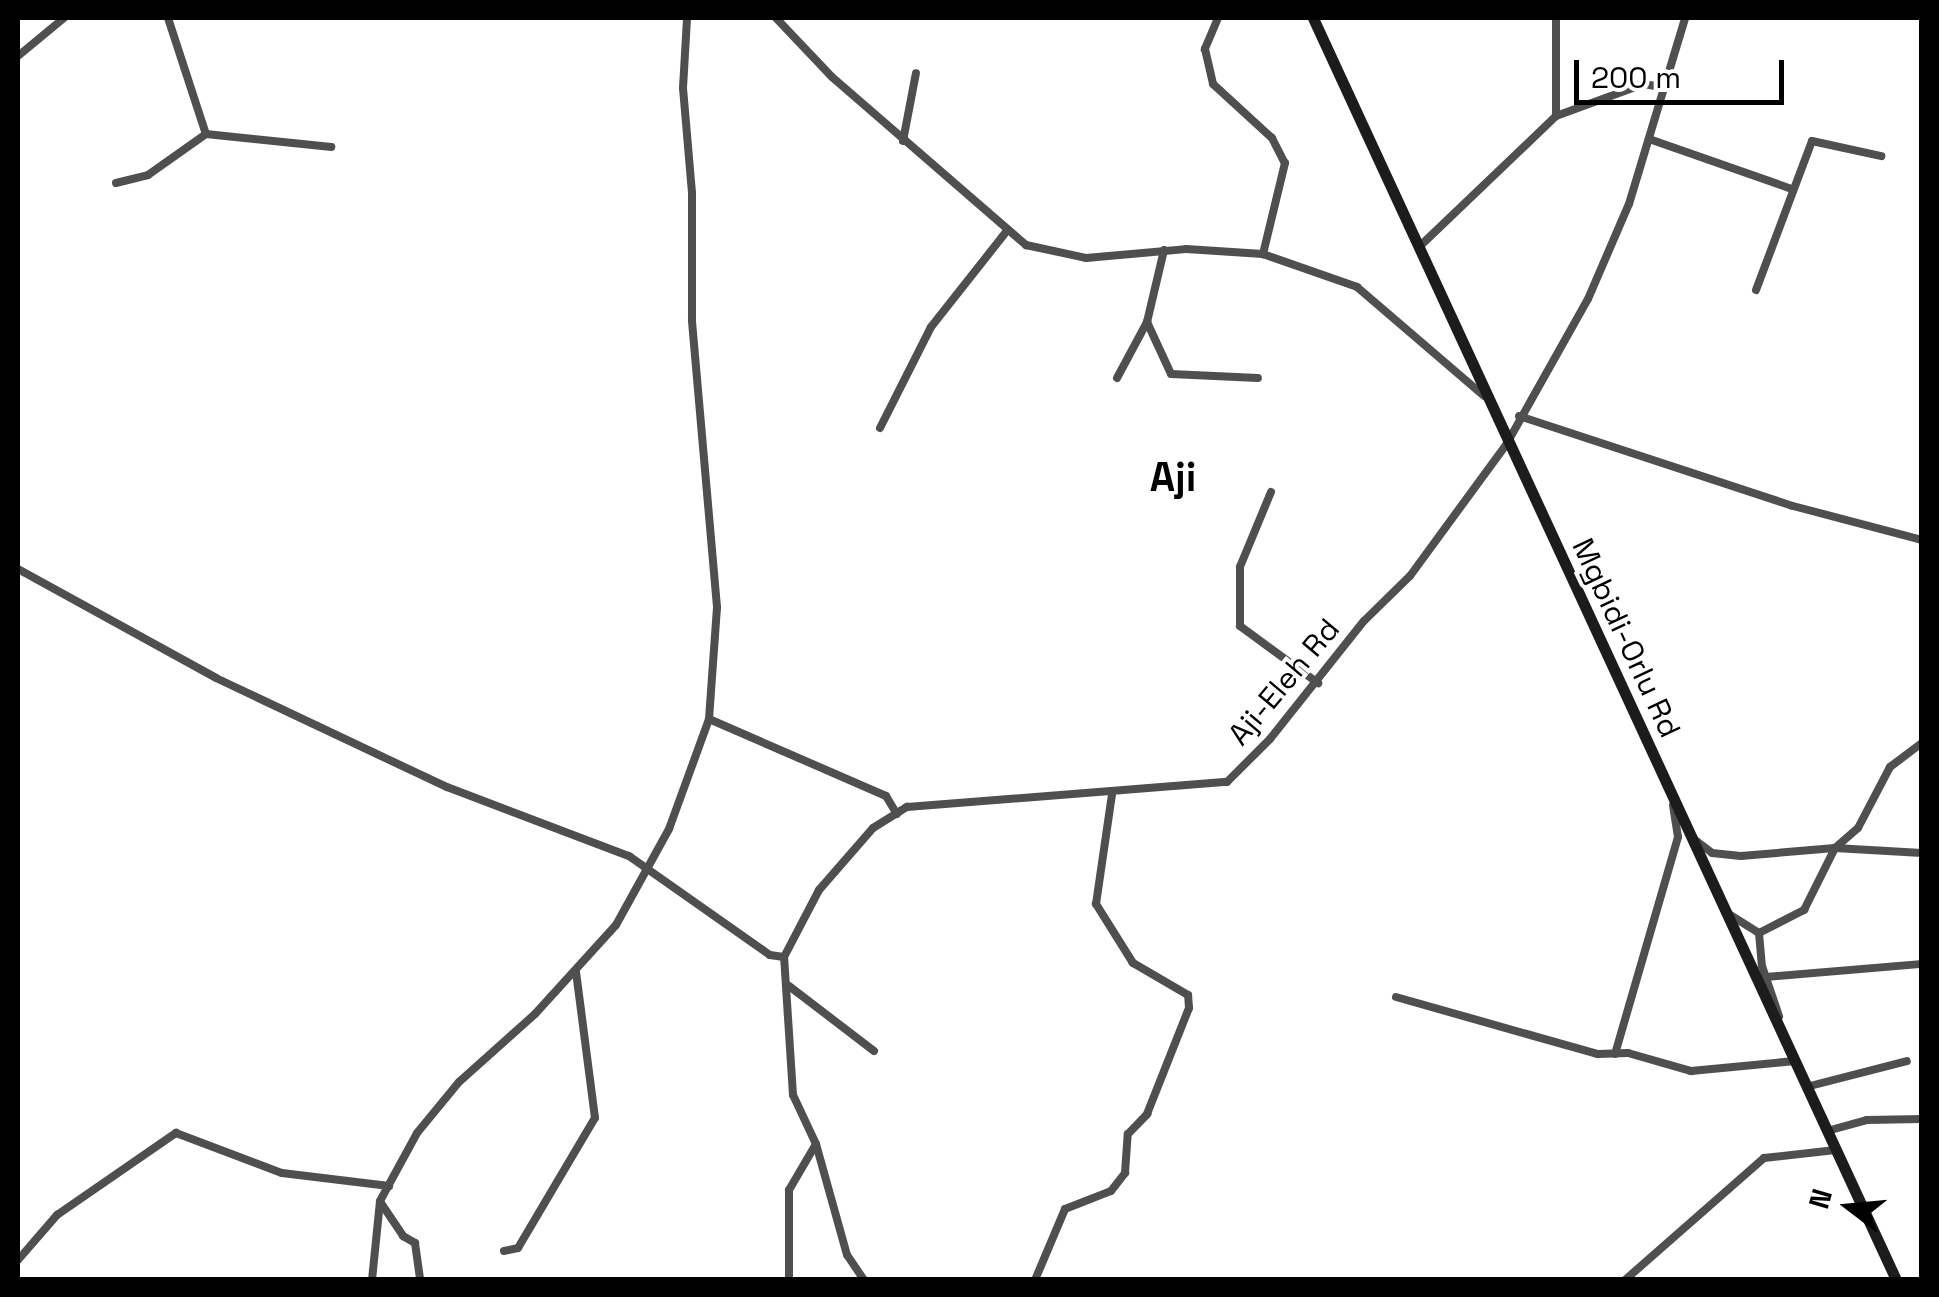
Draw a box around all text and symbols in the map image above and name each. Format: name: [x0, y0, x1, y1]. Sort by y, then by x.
scale bar: [1579, 40, 1789, 102]
text: 200 m: [1591, 58, 1681, 97]
district label: Aji: [1150, 454, 1196, 502]
street label: Mgbidi-Orlu Rd: [1564, 533, 1688, 743]
street label: Aji-Eleh Rd: [1221, 612, 1347, 752]
north arrow: [1799, 1157, 1899, 1257]
text: N: [1800, 1185, 1840, 1213]

